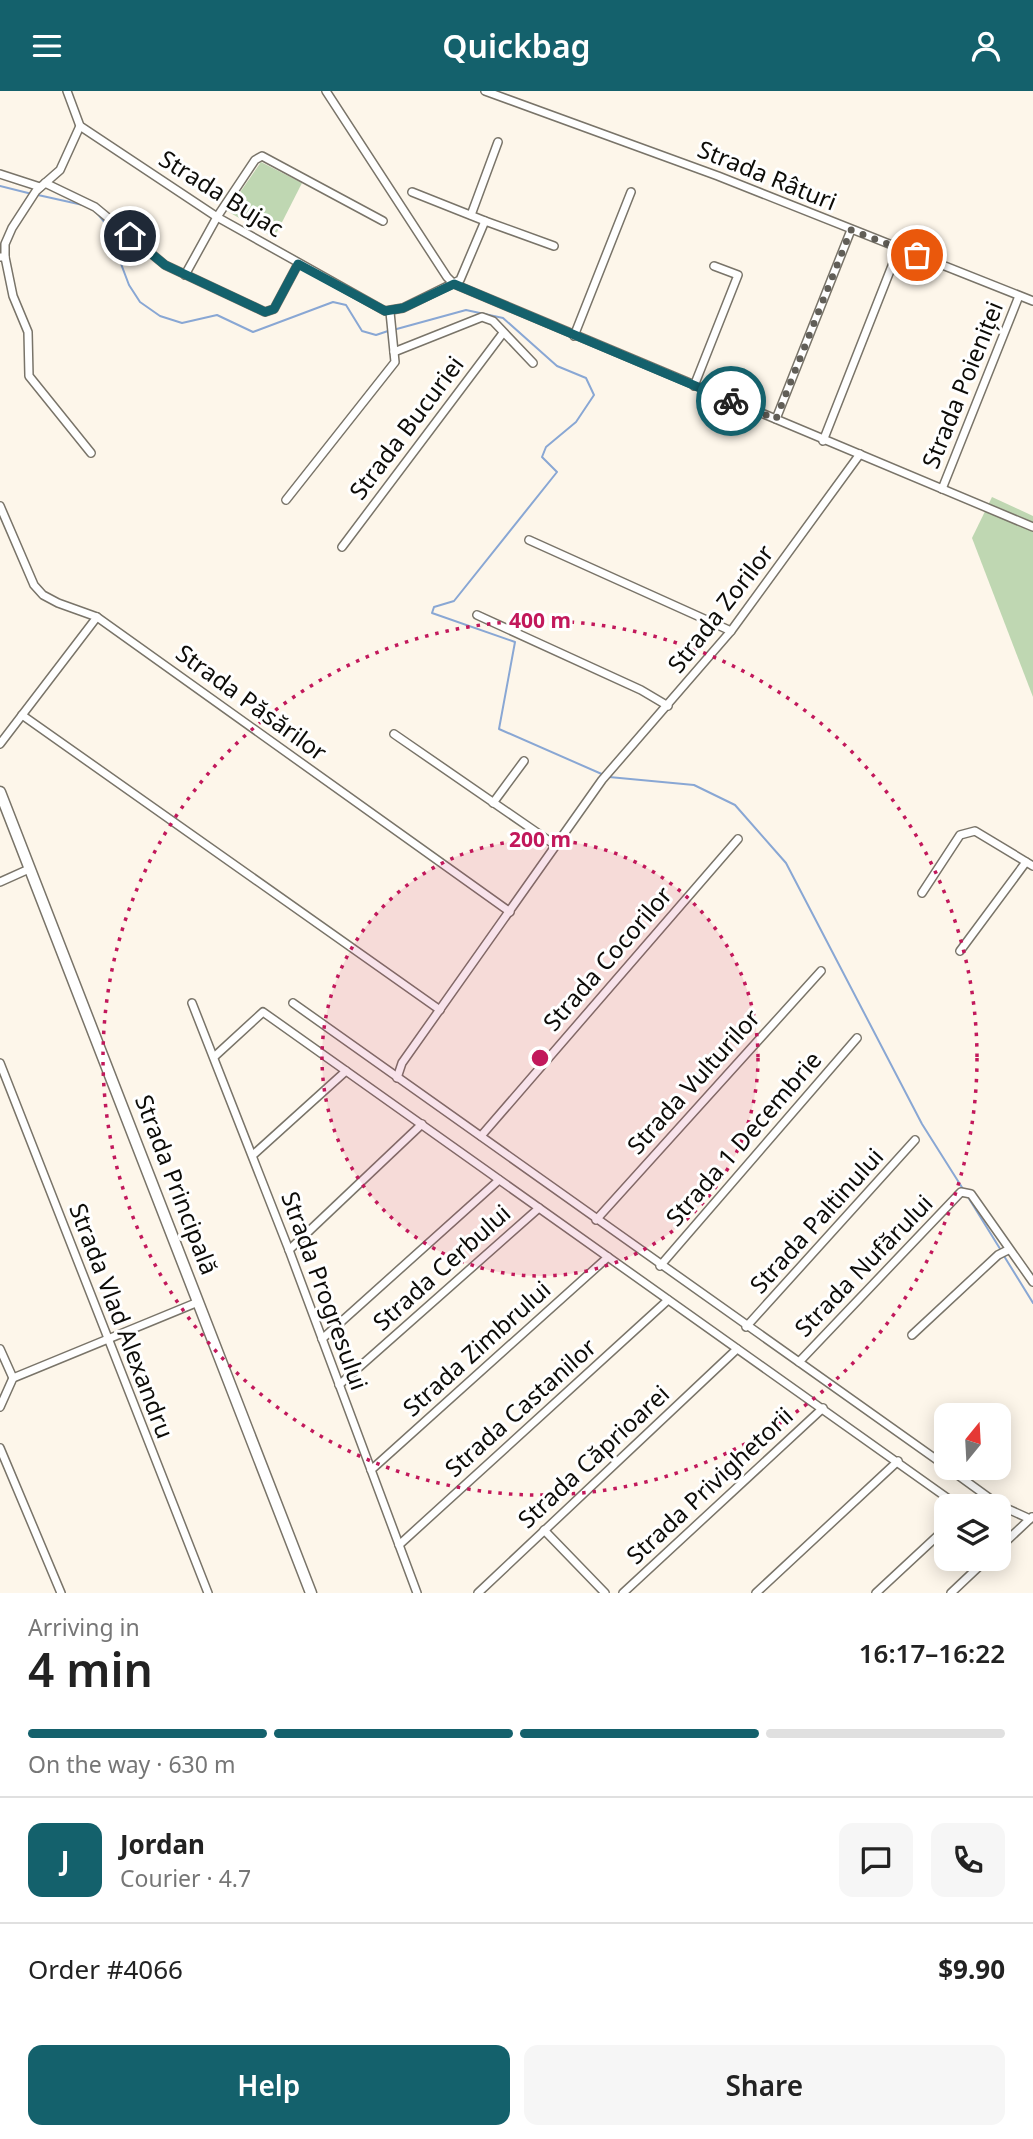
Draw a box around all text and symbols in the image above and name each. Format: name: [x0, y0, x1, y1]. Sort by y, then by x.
text: Quickbag: [442, 24, 591, 67]
icon: menu: [28, 27, 66, 65]
icon: person: [967, 27, 1005, 65]
street label: Strada Râturi: [693, 132, 842, 217]
street label: Strada Bujac: [153, 141, 290, 244]
pin: [100, 206, 160, 266]
icon: home: [111, 217, 149, 255]
pin: [887, 225, 947, 285]
icon: bag: [898, 236, 936, 274]
street label: Strada Poieniței: [913, 296, 1010, 473]
street label: Strada Bucuriei: [341, 349, 471, 506]
courier: [696, 366, 766, 436]
icon: bike: [712, 382, 750, 420]
street label: Strada Zorilor: [659, 537, 780, 679]
text: 400 m: [509, 606, 571, 634]
street label: Strada Păsărilor: [170, 636, 334, 768]
text: 200 m: [509, 825, 571, 853]
street label: Strada Cocorilor: [535, 879, 679, 1037]
street label: Strada Vulturilor: [619, 1001, 767, 1161]
street label: Strada 1 Decembrie: [658, 1043, 828, 1233]
centre of rings: [528, 1046, 552, 1070]
street label: Strada Principală: [128, 1090, 227, 1279]
street label: Strada Paltinului: [742, 1140, 890, 1300]
street label: Strada Progresului: [274, 1187, 377, 1394]
street label: Strada Nufărului: [786, 1187, 939, 1343]
street label: Strada Cerbului: [365, 1196, 517, 1338]
street label: Strada Vlad Alexandru: [62, 1198, 182, 1443]
street label: Strada Zimbrului: [395, 1273, 557, 1423]
street label: Strada Castanilor: [437, 1330, 603, 1484]
street label: Strada Căprioarei: [510, 1377, 676, 1535]
street label: Strada Privighetorii: [618, 1399, 800, 1571]
north arrow: [934, 1403, 1012, 1481]
map controls: [934, 1403, 1011, 1571]
button: layers: [934, 1494, 1011, 1571]
text: Arriving in: [28, 1611, 140, 1643]
text: 16:17–16:22: [859, 1635, 1005, 1671]
text: 4 min: [28, 1638, 153, 1700]
text: On the way · 630 m: [28, 1748, 235, 1780]
button: chat: [839, 1823, 913, 1897]
button: phone: [931, 1823, 1005, 1897]
text: Jordan: [120, 1826, 205, 1862]
text: J: [61, 1842, 69, 1878]
text: Courier · 4.7: [120, 1862, 251, 1894]
text: Order #4066: [28, 1951, 183, 1987]
text: $9.90: [938, 1951, 1005, 1987]
button: Help: [28, 2045, 510, 2125]
button: Share: [524, 2045, 1005, 2125]

